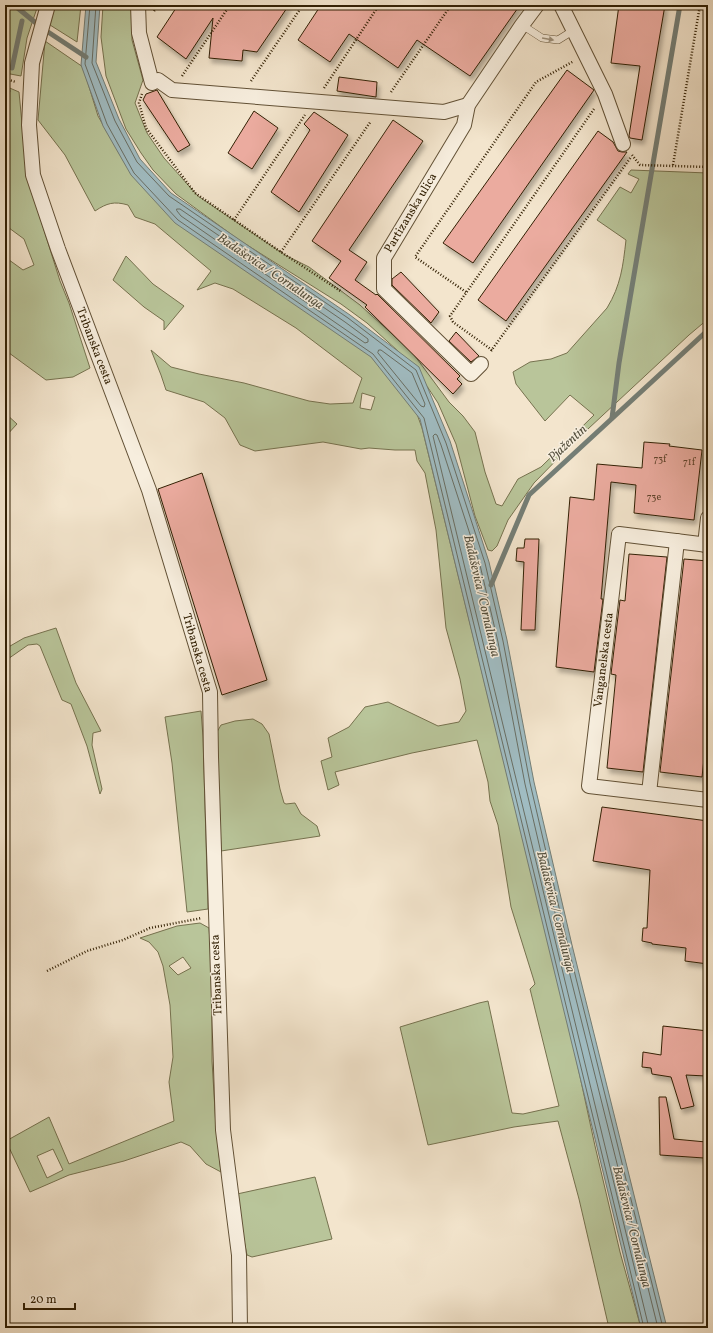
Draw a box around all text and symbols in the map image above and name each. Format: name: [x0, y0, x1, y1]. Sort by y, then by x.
one-way arrow: [541, 36, 554, 42]
street label: Partizanska ulica: [381, 170, 441, 256]
water label: Badaševica / Cornalunga: [213, 230, 327, 314]
street label: Tribanska cesta: [72, 305, 116, 387]
water label: Pjažentin: [545, 421, 592, 467]
house number: 73f: [653, 452, 668, 466]
house number: 71f: [683, 455, 697, 469]
house number: 73e: [647, 490, 661, 504]
water label: Badaševica / Cornalunga: [458, 533, 504, 659]
street label: Tribanska cesta: [178, 612, 216, 694]
street label: Vanganelska cesta: [590, 612, 618, 708]
water label: Badaševica / Cornalunga: [531, 849, 579, 975]
street label: Tribanska cesta: [208, 934, 226, 1016]
water label: Badaševica / Cornalunga: [607, 1164, 655, 1290]
scale bar: [24, 1285, 75, 1311]
text: 20 m: [30, 1292, 57, 1308]

